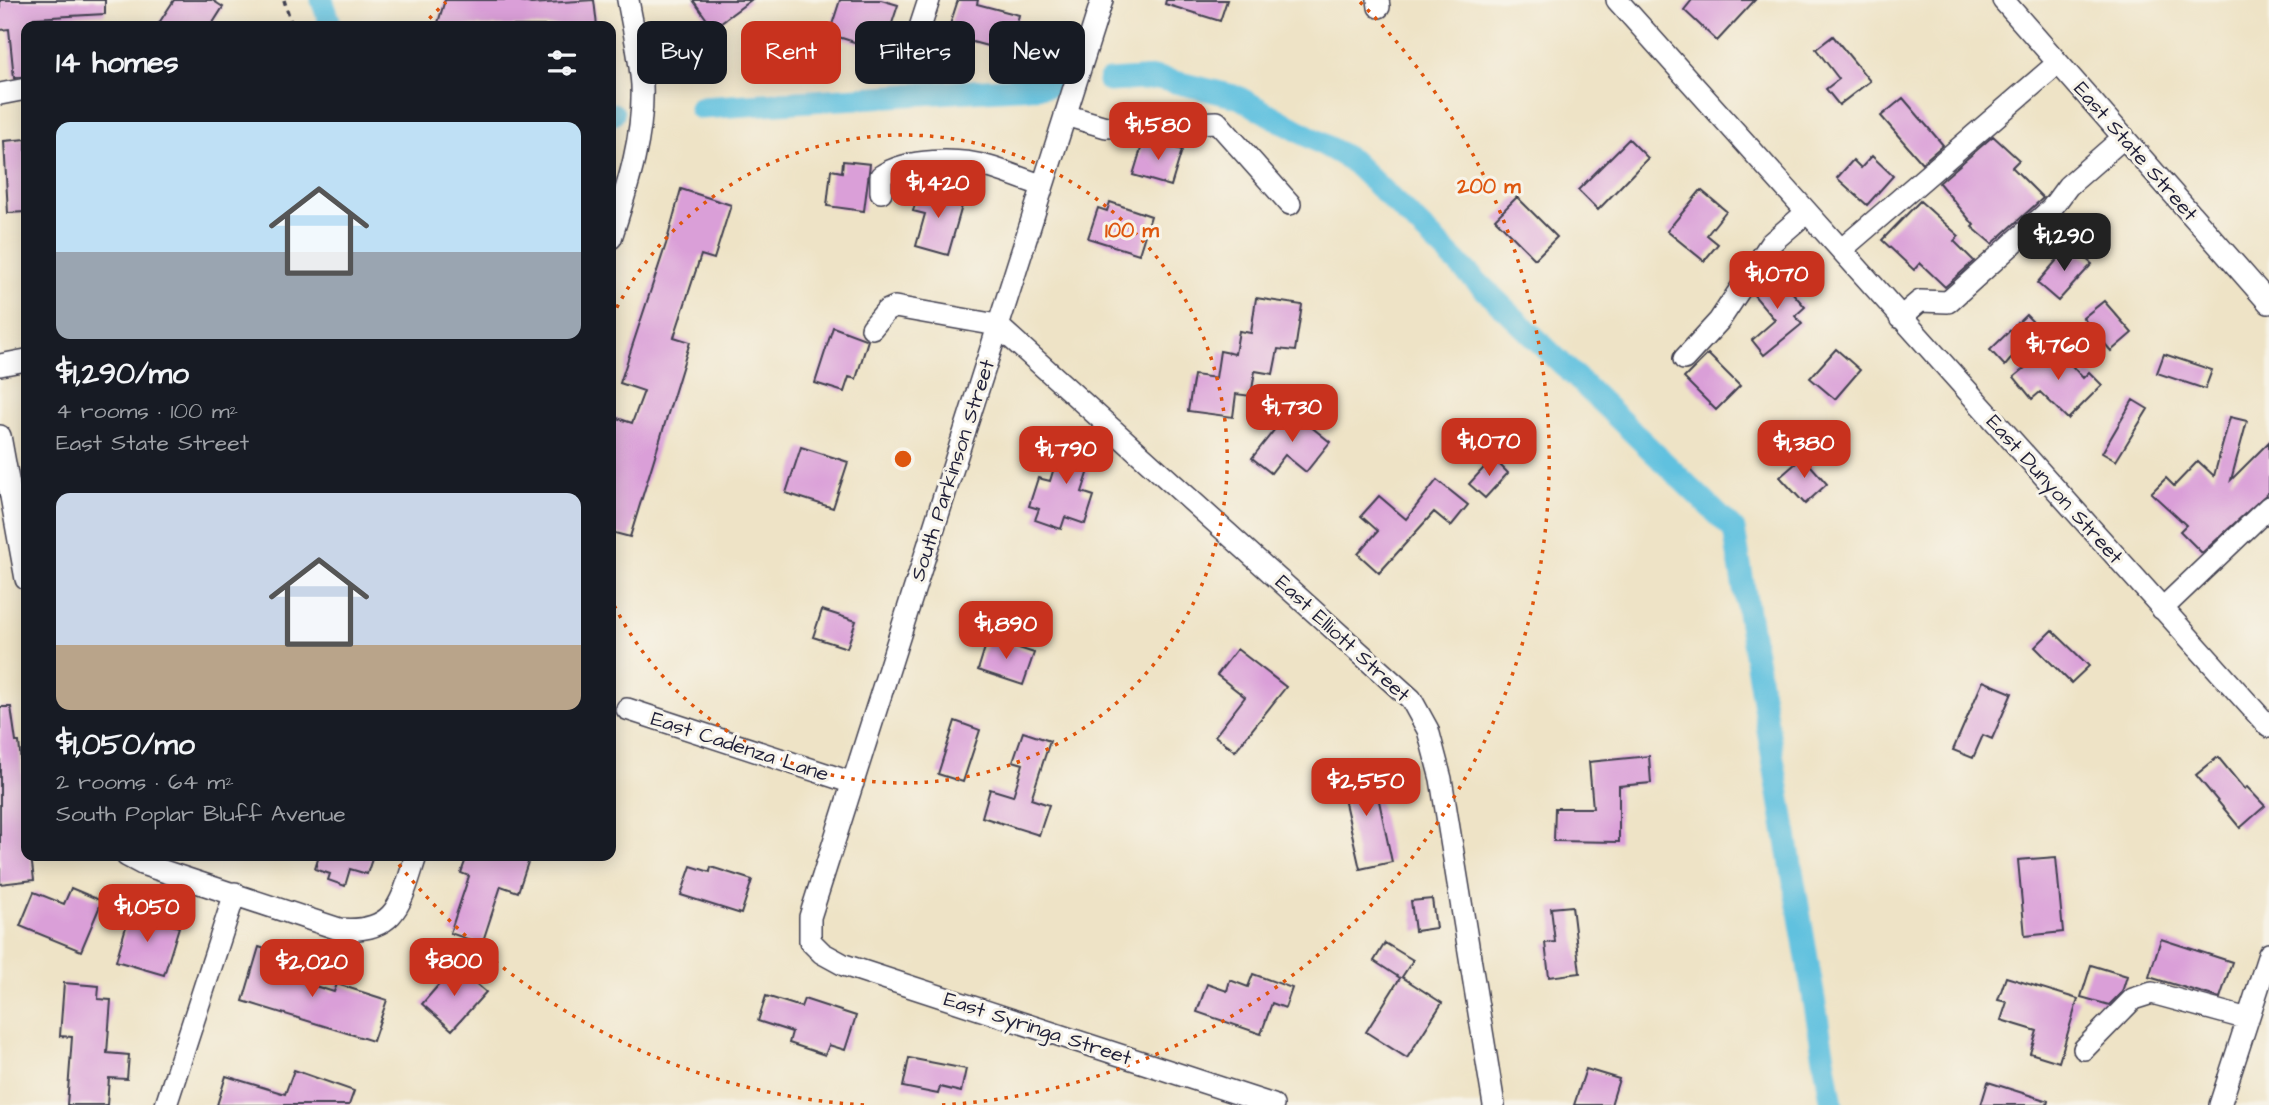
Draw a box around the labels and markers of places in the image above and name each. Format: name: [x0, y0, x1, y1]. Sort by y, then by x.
pin: $1,580: [1101, 102, 1215, 162]
pin: $1,420: [881, 160, 995, 220]
pin: $1,290: [2007, 214, 2121, 273]
pin: $1,070: [1720, 252, 1834, 311]
pin: $1,760: [2001, 322, 2115, 382]
pin: $1,730: [1235, 384, 1349, 444]
pin: $1,070: [1432, 419, 1546, 478]
pin: $1,380: [1747, 420, 1861, 480]
pin: $1,790: [1009, 426, 1123, 486]
centre of rings: [891, 447, 915, 471]
pin: $1,890: [949, 602, 1063, 661]
pin: $2,550: [1309, 758, 1423, 818]
pin: $1,050: [90, 884, 204, 944]
pin: $800: [413, 939, 495, 998]
pin: $2,020: [255, 940, 369, 999]

